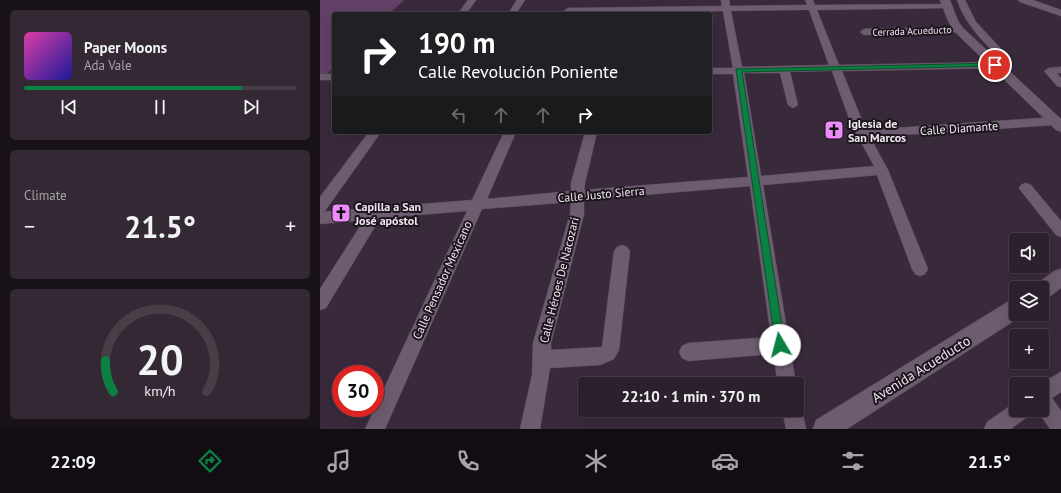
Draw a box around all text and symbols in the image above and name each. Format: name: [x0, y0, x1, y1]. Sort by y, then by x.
street label: Cerrada Acueducto: [872, 23, 952, 39]
text: 190 m: [418, 24, 495, 61]
icon: right: [352, 28, 404, 80]
text: Paper Moons: [84, 38, 167, 57]
pin: [978, 48, 1012, 82]
icon: arrive: [984, 54, 1006, 76]
text: Ada Vale: [84, 57, 132, 74]
text: Calle Revolución Poniente: [418, 60, 618, 83]
icon: previous: [58, 96, 80, 118]
icon: pause: [149, 96, 171, 118]
icon: next: [240, 96, 262, 118]
icon: left: [448, 104, 470, 126]
icon: ahead: [490, 104, 512, 126]
icon: ahead: [532, 104, 554, 126]
icon: right: [574, 104, 596, 126]
place label: Iglesia de San Marcos: [848, 116, 906, 145]
street label: Calle Diamante: [919, 118, 999, 138]
church icon: Iglesia de San Marcos: [823, 119, 845, 141]
street label: Calle Justo Sierra: [557, 183, 645, 205]
text: Climate: [24, 187, 67, 204]
place label: Capilla a San José apóstol: [354, 199, 421, 228]
church icon: Capilla a San José apóstol: [330, 202, 352, 224]
text: 21.5°: [124, 207, 196, 246]
text: −: [24, 212, 35, 240]
text: +: [285, 212, 296, 240]
street label: Calle Héroes De Nacozari: [536, 216, 582, 344]
street label: Calle Pensador Mexicano: [409, 218, 475, 342]
map controls: [1009, 233, 1049, 417]
button: sound: [1009, 233, 1049, 273]
button: layers: [1009, 281, 1049, 321]
position arrow: [759, 324, 801, 366]
button: +: [1009, 329, 1049, 369]
street label: Avenida Acueducto: [868, 331, 974, 407]
text: 20: [136, 333, 184, 386]
speed limit sign: 30: [332, 365, 384, 417]
button: −: [1009, 377, 1049, 417]
text: km/h: [144, 381, 176, 400]
text: 22:10 · 1 min · 370 m: [622, 387, 760, 406]
icon: directions: [196, 447, 224, 475]
icon: music: [325, 447, 353, 475]
icon: phone: [454, 447, 482, 475]
icon: climate: [582, 447, 610, 475]
icon: car: [711, 447, 739, 475]
icon: filters: [839, 447, 867, 475]
text: 22:09: [50, 450, 96, 473]
text: 21.5°: [968, 450, 1011, 473]

